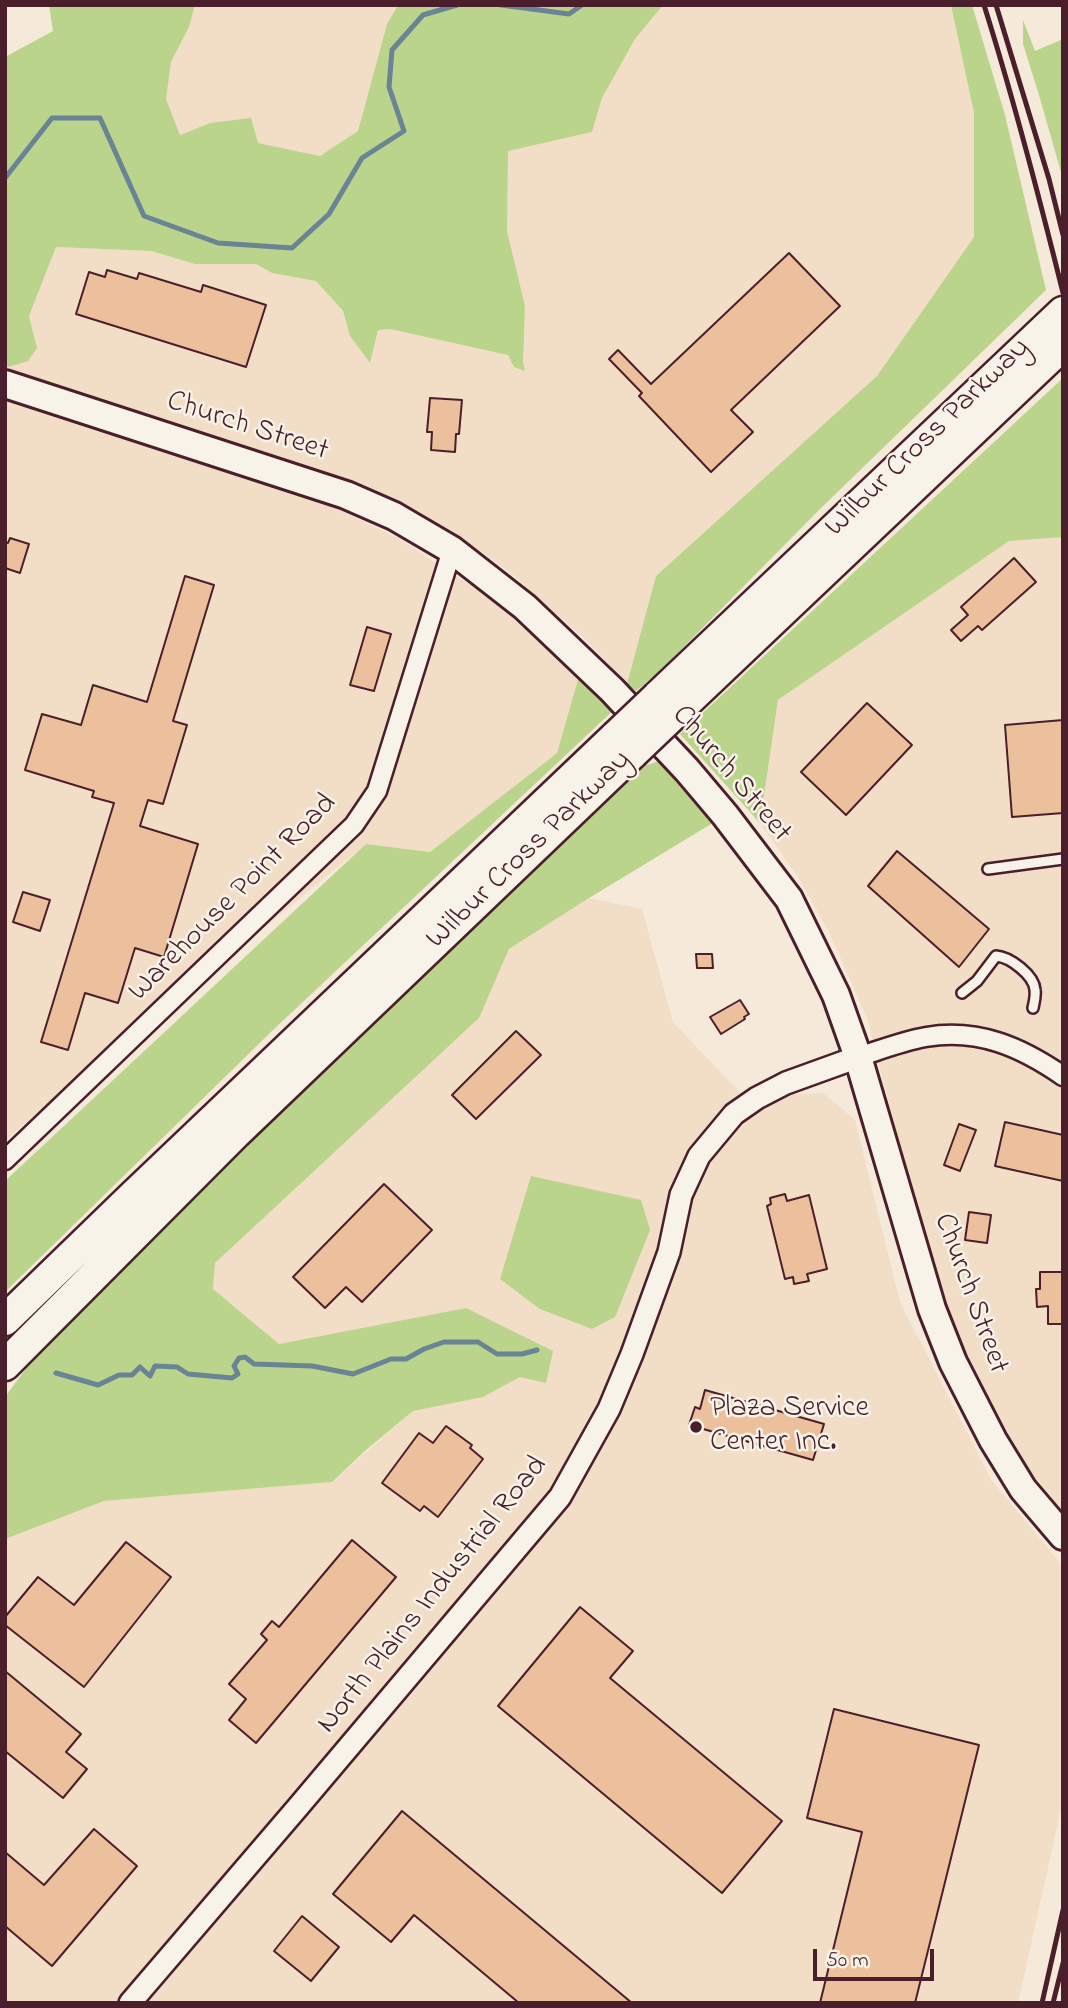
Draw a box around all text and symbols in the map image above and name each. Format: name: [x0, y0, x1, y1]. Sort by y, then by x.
street label: Wilbur Cross Parkway: [819, 332, 1039, 546]
street label: Church Street: [162, 385, 332, 471]
street label: Church Street: [662, 699, 798, 851]
street label: Wilbur Cross Parkway: [420, 744, 640, 958]
street label: Warehouse Point Road: [122, 787, 346, 1011]
street label: Church Street: [923, 1209, 1015, 1379]
place label: Plaza Service Center Inc.: [710, 1392, 869, 1462]
marker: Plaza Service Center Inc.: [688, 1419, 704, 1435]
street label: North Plains Industrial Road: [311, 1450, 557, 1742]
scale bar: [816, 1934, 937, 1978]
text: 50 m: [826, 1946, 869, 1976]

